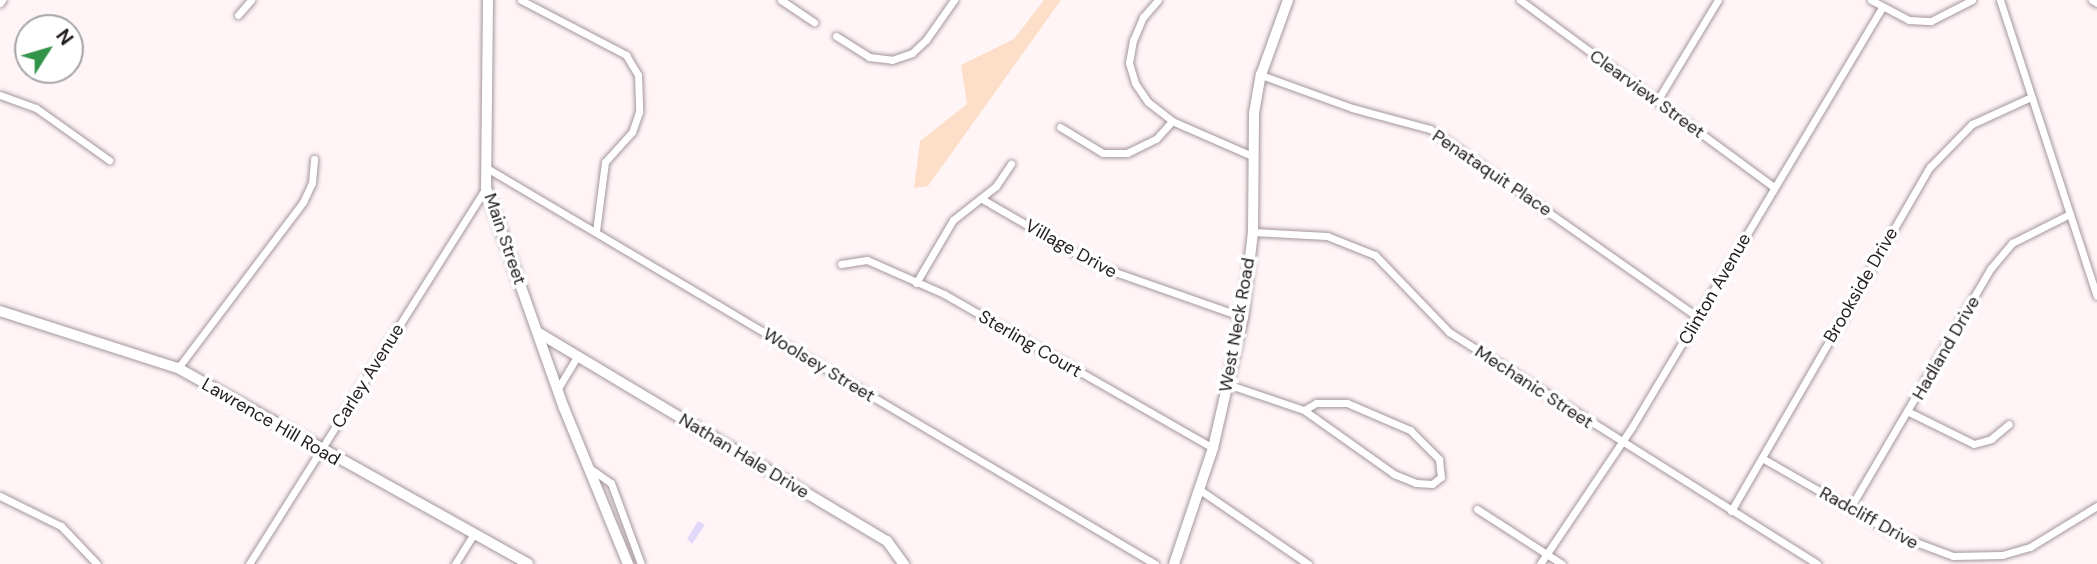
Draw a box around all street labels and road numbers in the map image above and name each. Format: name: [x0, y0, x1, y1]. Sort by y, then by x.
street label: Clearview Street: [1585, 45, 1709, 143]
street label: Penataquit Place: [1428, 125, 1556, 221]
street label: Main Street: [479, 190, 531, 288]
street label: Village Drive: [1021, 215, 1121, 283]
street label: Brookside Drive: [1819, 224, 1903, 346]
street label: Clinton Avenue: [1674, 229, 1756, 349]
street label: West Neck Road: [1215, 256, 1259, 394]
street label: Hadland Drive: [1908, 292, 1984, 404]
street label: Sterling Court: [975, 306, 1085, 382]
street label: Carley Avenue: [327, 320, 409, 432]
street label: Woolsey Street: [759, 323, 879, 407]
street label: Mechanic Street: [1471, 341, 1597, 433]
street label: Lawrence Hill Road: [198, 374, 344, 470]
street label: Nathan Hale Drive: [675, 409, 813, 503]
street label: Radcliff Drive: [1816, 482, 1922, 554]

